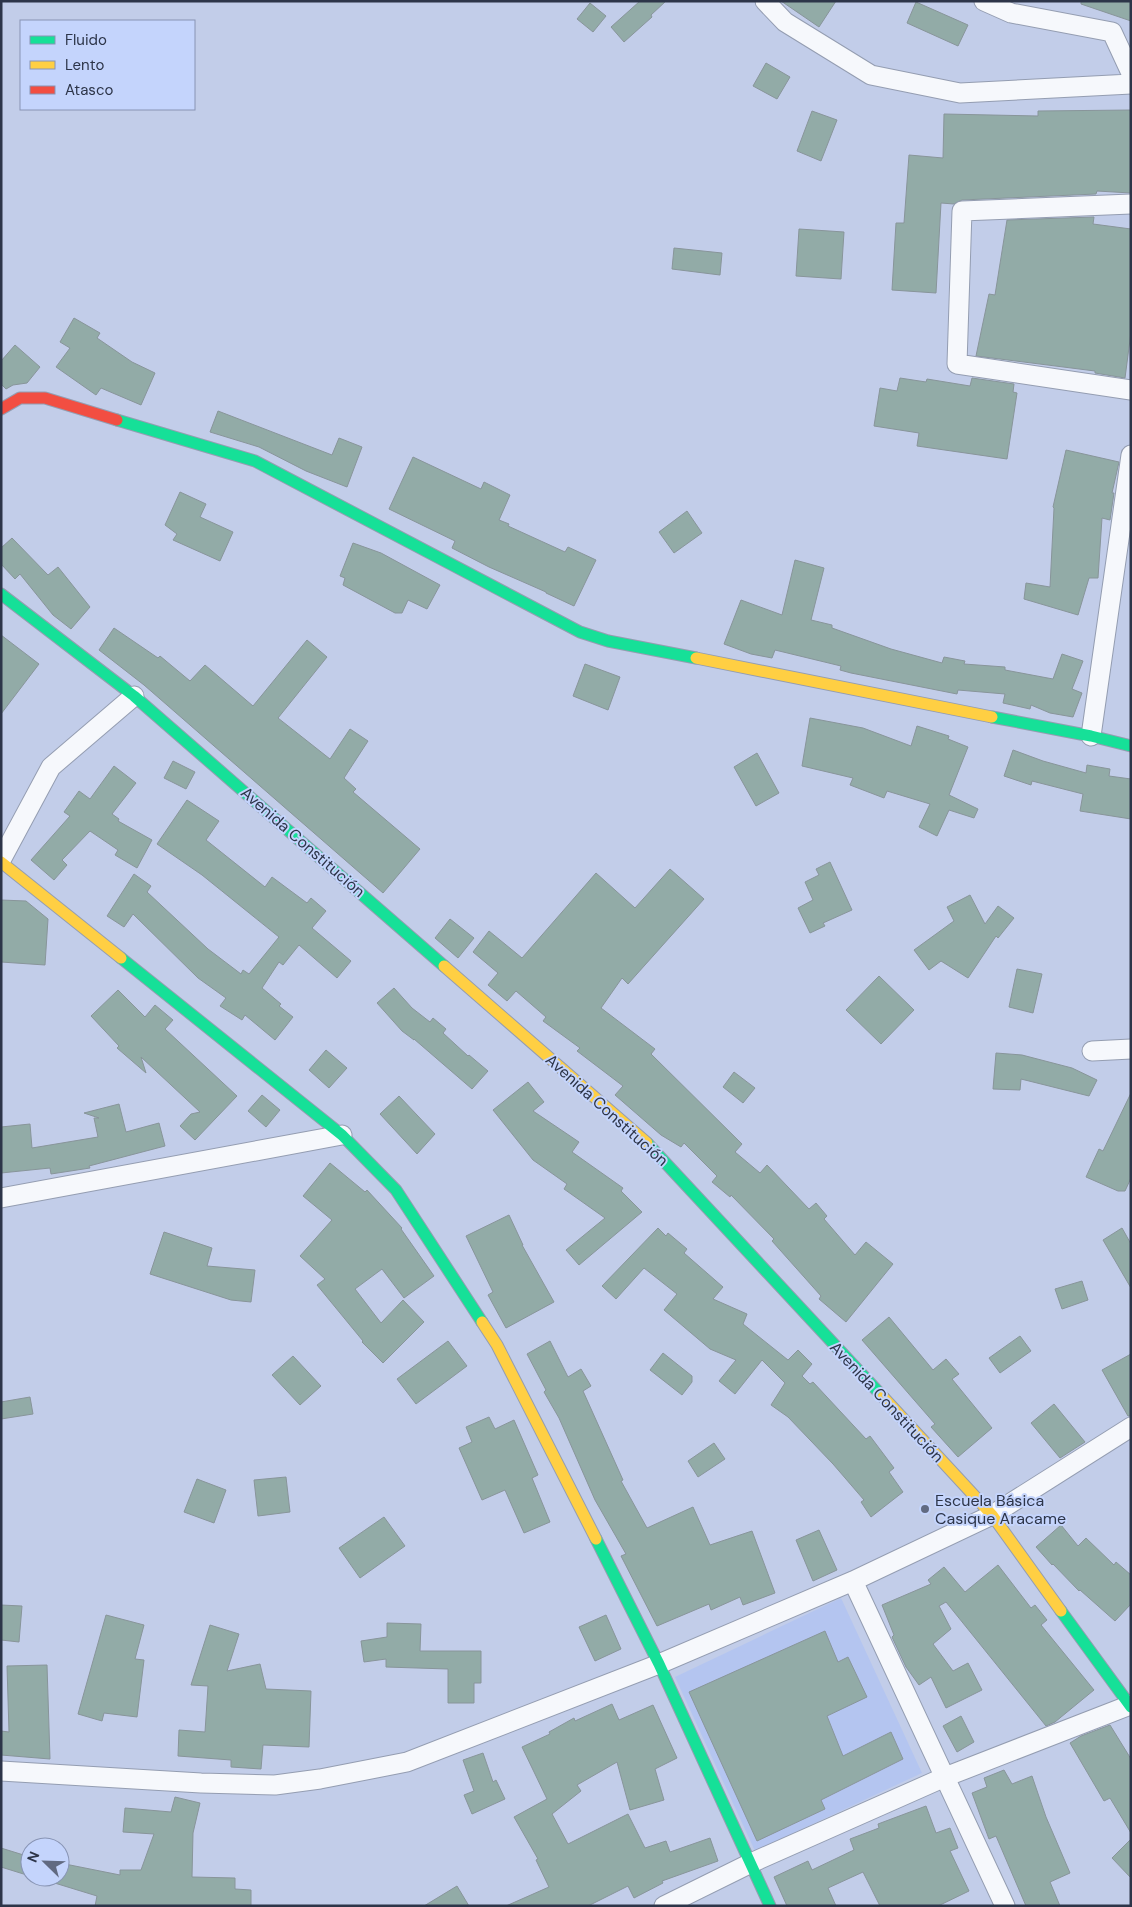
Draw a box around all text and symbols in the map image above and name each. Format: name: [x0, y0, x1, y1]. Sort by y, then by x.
legend: [20, 20, 195, 110]
text: Fluido: [65, 30, 107, 50]
text: Lento: [65, 55, 104, 75]
text: Atasco: [65, 80, 113, 100]
street label: Avenida Constitución: [236, 782, 370, 902]
street label: Avenida Constitución: [541, 1049, 673, 1171]
street label: Avenida Constitución: [825, 1337, 949, 1467]
place label: Escuela Básica Casique Aracame: [935, 1490, 1066, 1529]
marker: Escuela Básica Casique Aracame: [919, 1503, 931, 1515]
north arrow: [20, 1837, 70, 1887]
text: N: [23, 1849, 43, 1865]

